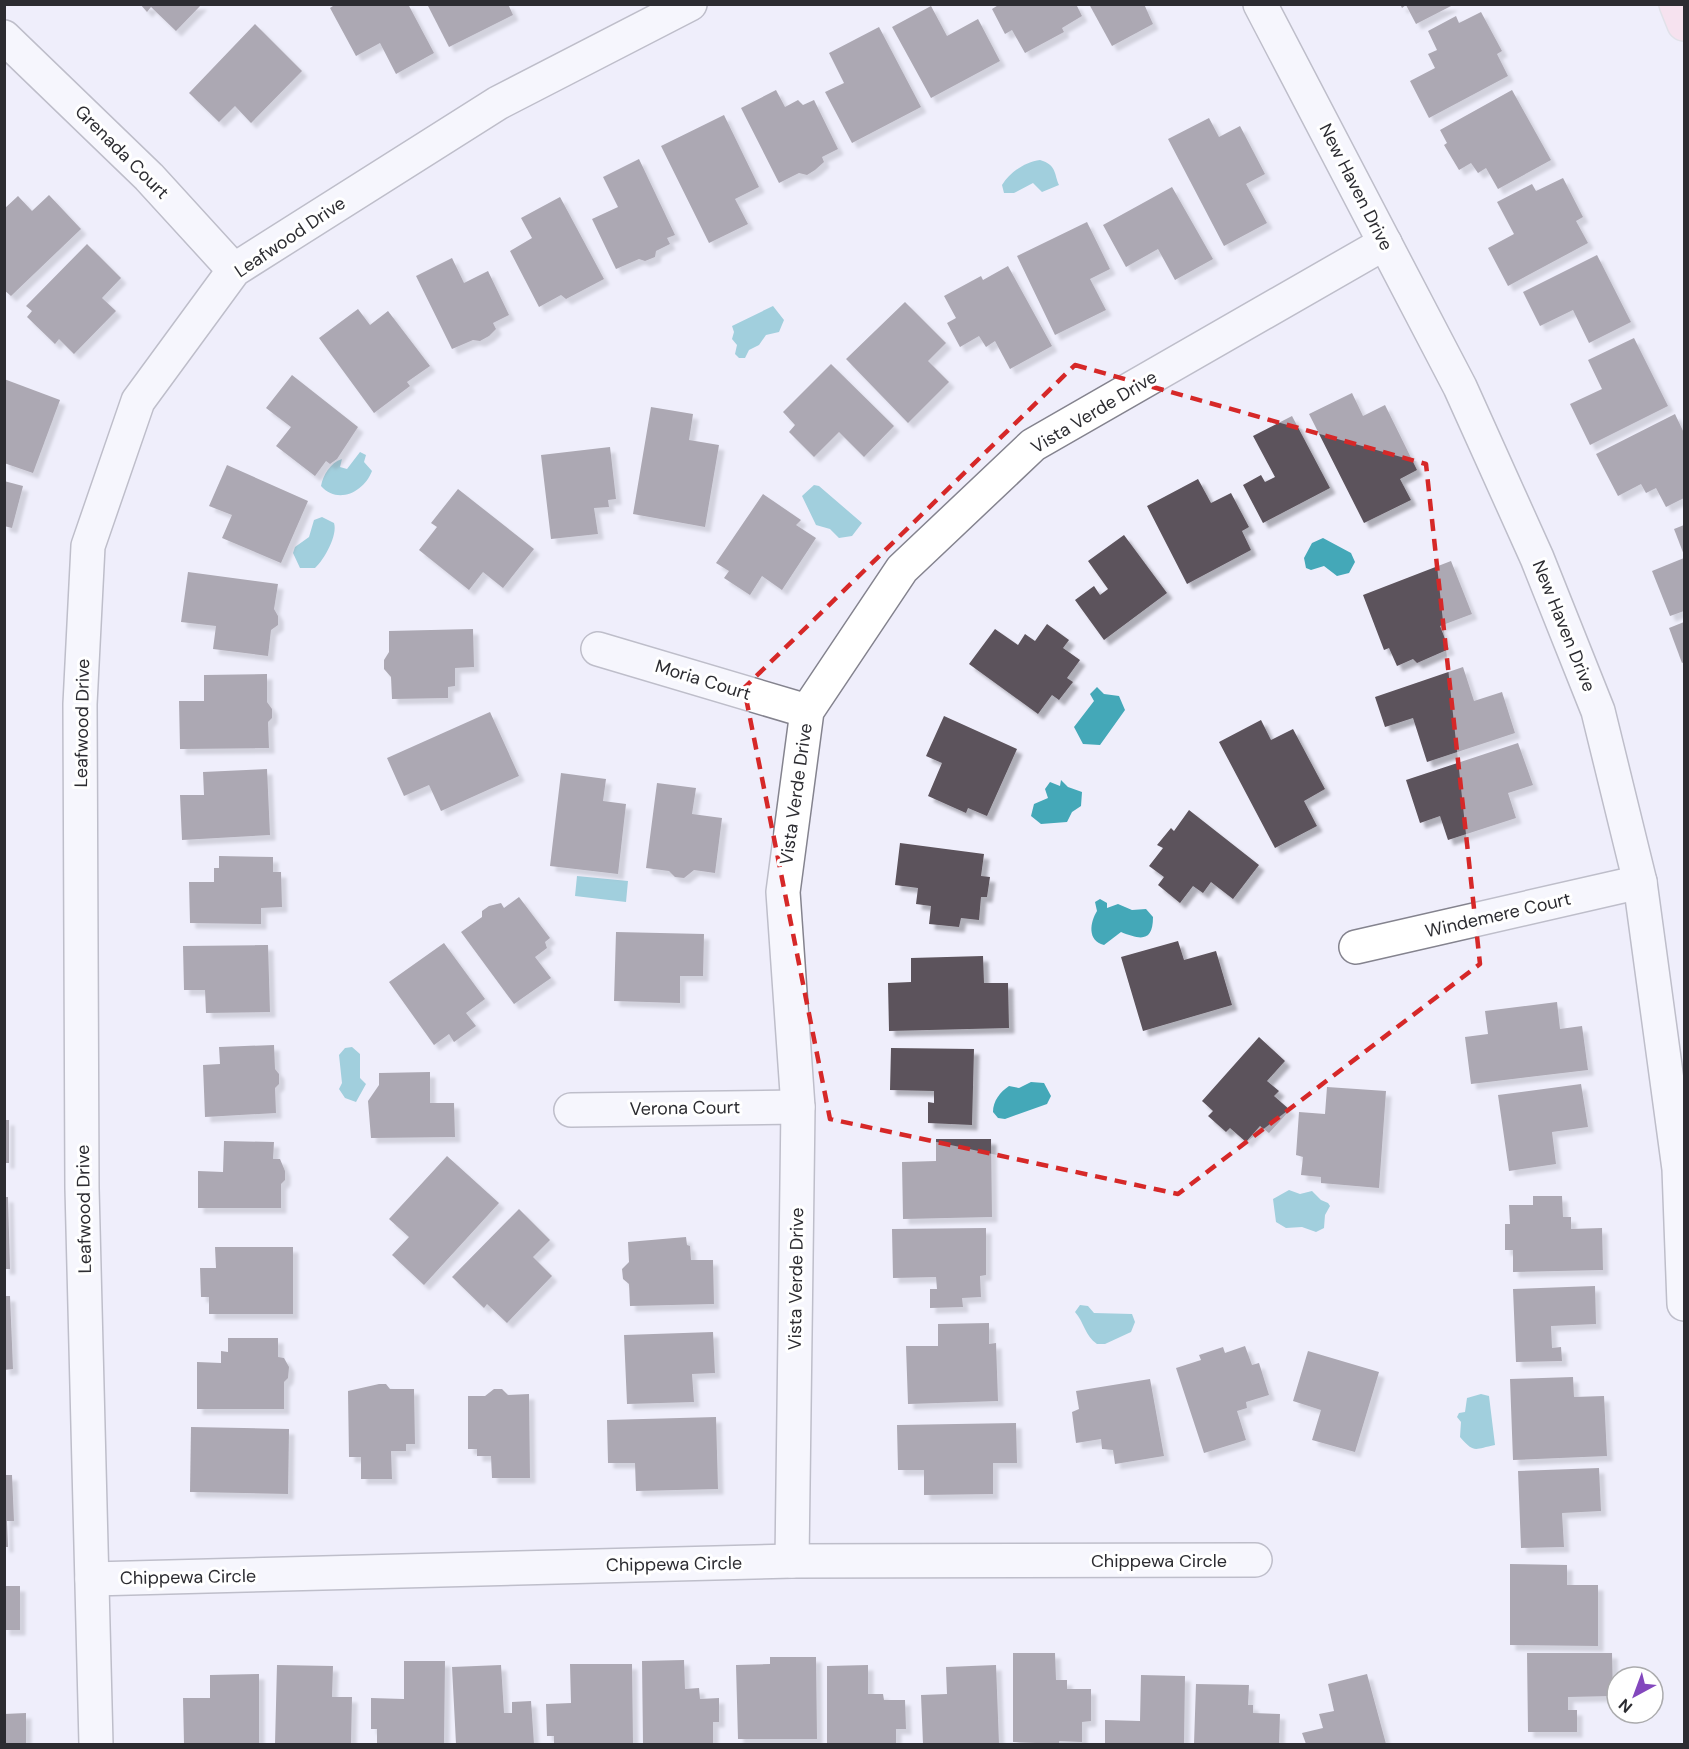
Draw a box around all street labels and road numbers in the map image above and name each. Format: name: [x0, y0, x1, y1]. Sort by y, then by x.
street label: Grenada Court: [70, 100, 174, 204]
street label: New Haven Drive: [1314, 119, 1398, 255]
street label: Leafwood Drive: [230, 191, 350, 283]
street label: Vista Verde Drive: [1027, 365, 1161, 459]
street label: New Haven Drive: [1527, 557, 1601, 695]
street label: Moria Court: [652, 654, 754, 706]
street label: Leafwood Drive: [69, 658, 95, 788]
street label: Vista Verde Drive: [774, 722, 818, 866]
street label: Windemere Court: [1423, 887, 1573, 943]
street label: Verona Court: [629, 1095, 741, 1121]
street label: Leafwood Drive: [71, 1144, 97, 1274]
street label: Vista Verde Drive: [783, 1207, 809, 1351]
street label: Chippewa Circle: [1091, 1549, 1227, 1573]
street label: Chippewa Circle: [606, 1551, 742, 1577]
street label: Chippewa Circle: [120, 1564, 256, 1590]

